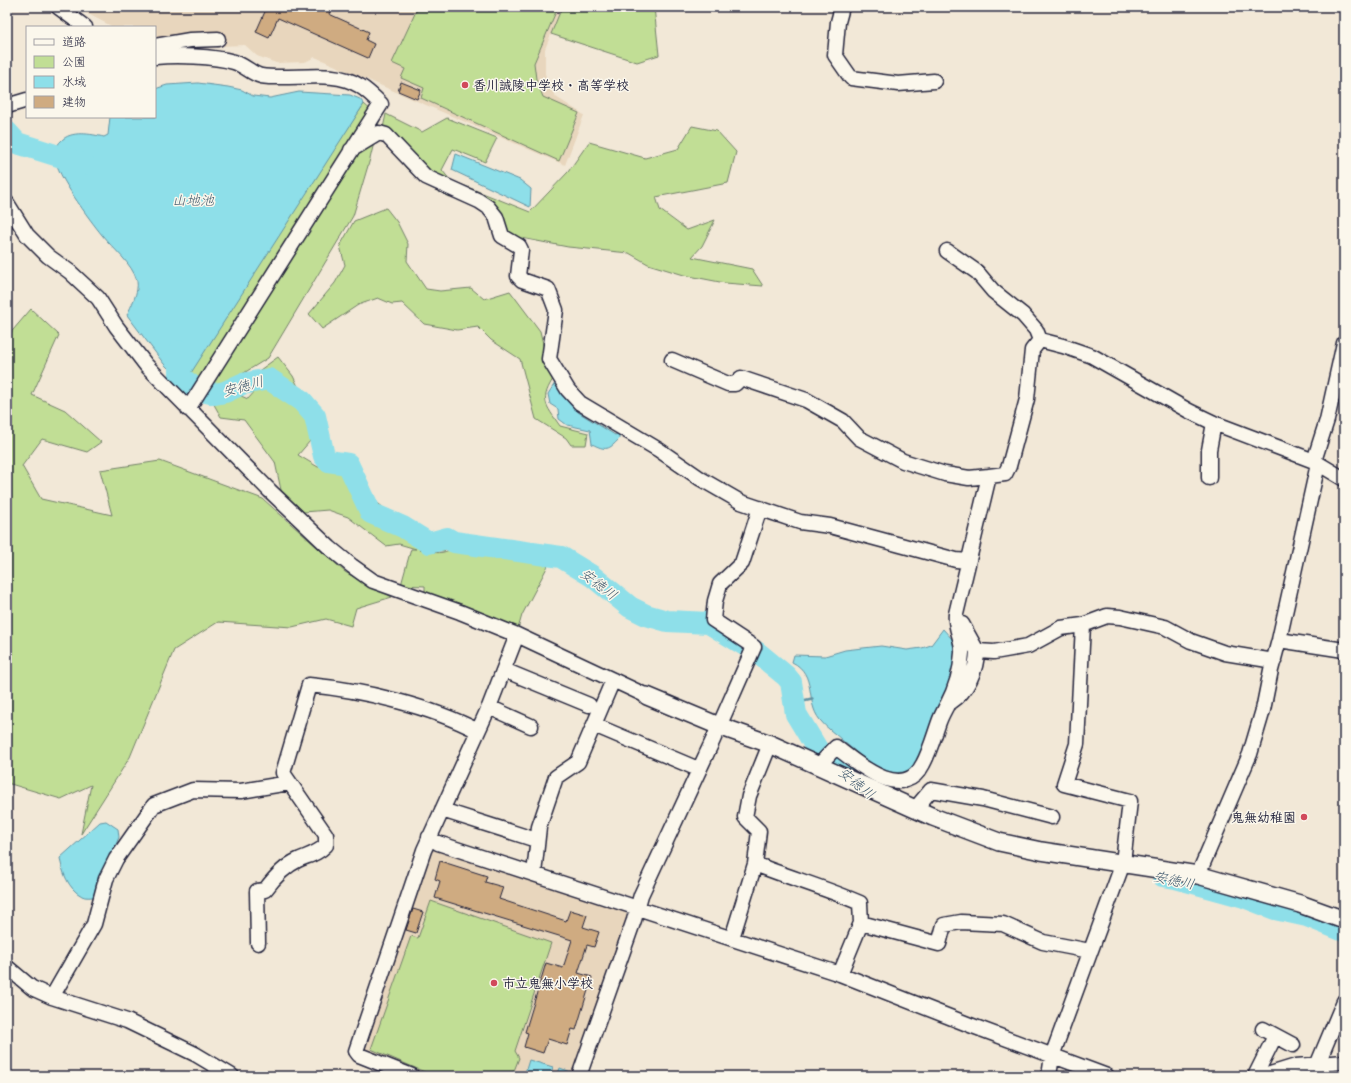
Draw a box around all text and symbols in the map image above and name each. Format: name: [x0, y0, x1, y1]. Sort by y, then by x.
legend: [26, 26, 156, 118]
text: 道路: [62, 35, 86, 49]
text: 公園: [62, 55, 86, 69]
text: 水域: [62, 75, 86, 89]
place label: 香川誠陵中学校・高等学校: [473, 78, 629, 93]
marker: 香川誠陵中学校・高等学校: [460, 80, 470, 90]
text: 建物: [62, 95, 86, 109]
water label: 山地池: [172, 192, 215, 209]
water label: 安徳川: [221, 373, 266, 400]
water label: 安徳川: [577, 565, 621, 604]
water label: 安徳川: [835, 764, 878, 803]
place label: 鬼無幼稚園: [1231, 810, 1296, 825]
marker: 鬼無幼稚園: [1299, 812, 1309, 822]
water label: 安徳川: [1152, 868, 1196, 893]
place label: 市立鬼無小学校: [502, 976, 593, 991]
marker: 市立鬼無小学校: [489, 978, 499, 988]

